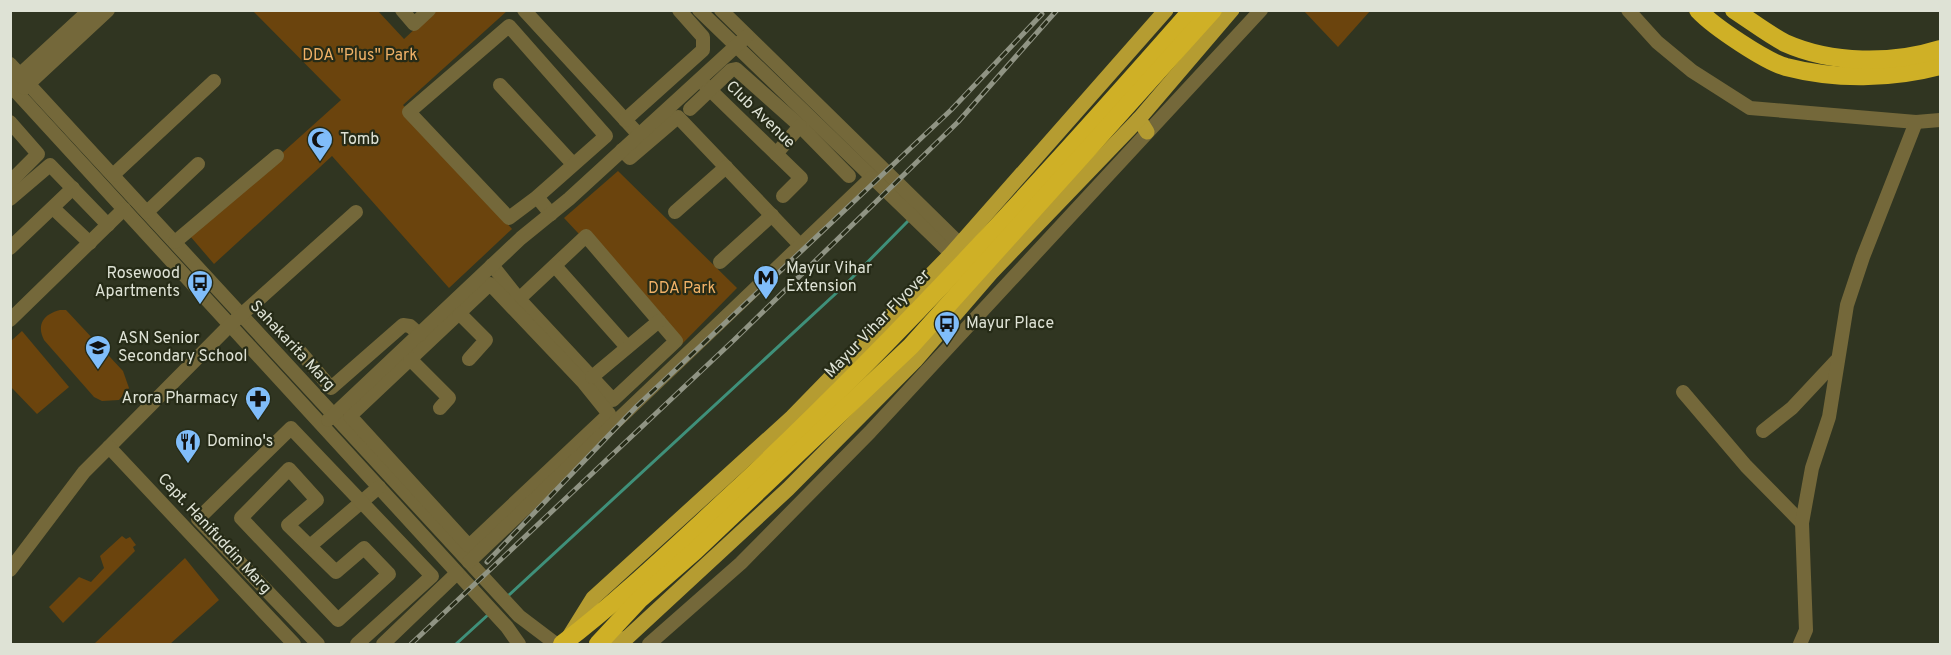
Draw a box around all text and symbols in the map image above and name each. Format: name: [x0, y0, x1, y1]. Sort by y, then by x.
park label: DDA "Plus" Park: [302, 46, 418, 66]
street label: Club Avenue: [721, 77, 799, 153]
mosque icon: Tomb: [305, 125, 335, 163]
place label: Tomb: [340, 130, 379, 150]
place label: Mayur Vihar Extension: [786, 259, 872, 297]
metro station icon: Mayur Vihar Extension: [751, 263, 781, 301]
place label: Rosewood Apartments: [95, 264, 180, 302]
street label: Mayur Vihar Flyover: [821, 265, 935, 383]
bus stop icon: Rosewood Apartments: [185, 268, 215, 306]
park label: DDA Park: [648, 279, 716, 299]
street label: Sahakarita Marg: [245, 297, 339, 395]
bus stop icon: Mayur Place: [932, 309, 962, 347]
place label: Mayur Place: [966, 314, 1054, 334]
place label: ASN Senior Secondary School: [118, 329, 247, 367]
school or university icon: ASN Senior Secondary School: [83, 333, 113, 371]
pharmacy icon: Arora Pharmacy: [243, 384, 273, 422]
place label: Arora Pharmacy: [122, 389, 238, 409]
restaurant icon: Domino's: [173, 427, 203, 465]
place label: Domino's: [207, 432, 273, 452]
street label: Capt. Hanifuddin Marg: [153, 469, 275, 599]

